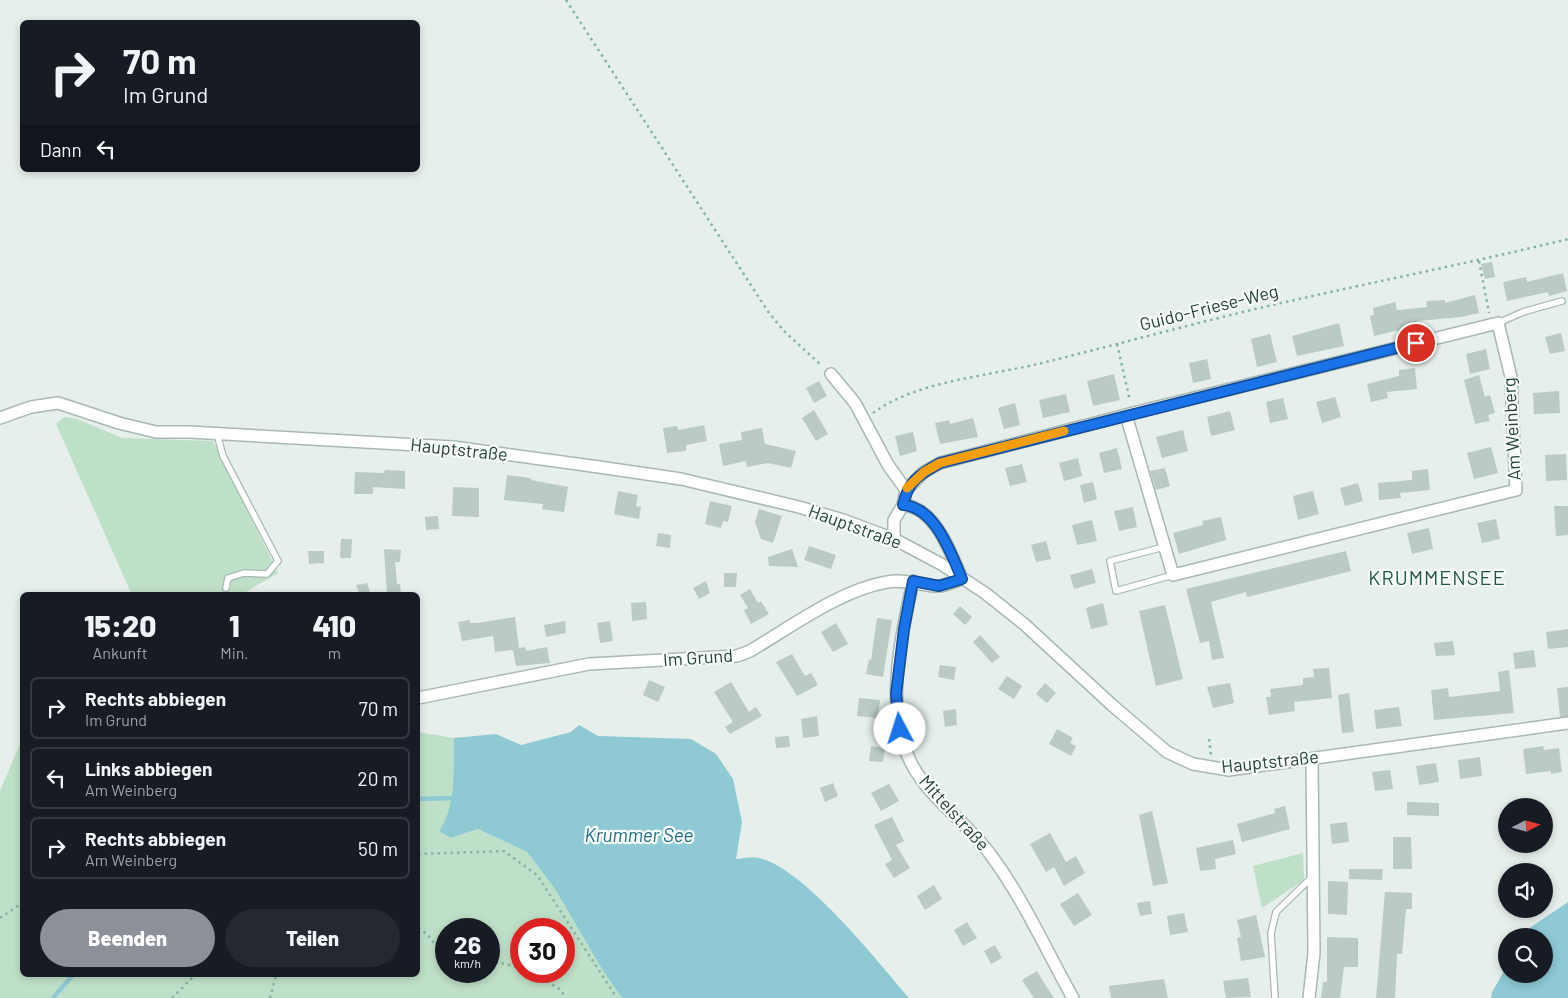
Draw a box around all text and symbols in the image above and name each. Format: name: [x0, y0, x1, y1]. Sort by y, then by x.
text: 70 m: [123, 39, 197, 81]
icon: right: [40, 40, 105, 105]
text: Im Grund: [123, 81, 208, 107]
icon: left: [92, 135, 120, 163]
text: Dann: [40, 138, 82, 161]
street label: Guido-Friese-Weg: [1137, 279, 1280, 335]
pin: [1395, 322, 1437, 364]
icon: arrive: [1402, 329, 1430, 357]
street label: Am Weinberg: [1497, 377, 1525, 481]
street label: Hauptstraße: [409, 433, 509, 465]
street label: Hauptstraße: [806, 499, 905, 553]
district label: KRUMMENSEE: [1368, 565, 1506, 589]
text: 15:20: [84, 607, 156, 643]
text: 1: [229, 607, 240, 643]
text: 410: [312, 607, 356, 643]
text: Ankunft: [93, 643, 148, 662]
text: Min.: [220, 643, 249, 662]
text: m: [328, 643, 341, 662]
street label: Im Grund: [662, 644, 734, 670]
text: Rechts abbiegen: [85, 687, 226, 710]
icon: right: [42, 694, 70, 722]
text: 70 m: [359, 697, 398, 720]
position arrow: [873, 702, 925, 754]
text: Im Grund: [85, 710, 147, 729]
street label: Hauptstraße: [1220, 745, 1320, 777]
text: Links abbiegen: [85, 757, 212, 780]
icon: left: [42, 764, 70, 792]
text: 20 m: [358, 767, 398, 790]
street label: Mittelstraße: [915, 770, 995, 855]
text: Am Weinberg: [85, 780, 177, 799]
north arrow: [1498, 798, 1552, 852]
map controls: [1498, 798, 1553, 983]
water label: Krummer See: [585, 823, 694, 846]
text: Rechts abbiegen: [85, 827, 226, 850]
icon: right: [42, 834, 70, 862]
text: 50 m: [358, 837, 398, 860]
text: Am Weinberg: [85, 850, 177, 869]
button: sound: [1498, 863, 1553, 918]
button: Beenden: [40, 909, 215, 967]
button: Teilen: [225, 909, 400, 967]
speed limit sign: 30: [510, 918, 575, 983]
button: search: [1498, 928, 1553, 983]
text: 26: [454, 929, 481, 959]
text: km/h: [454, 956, 481, 970]

